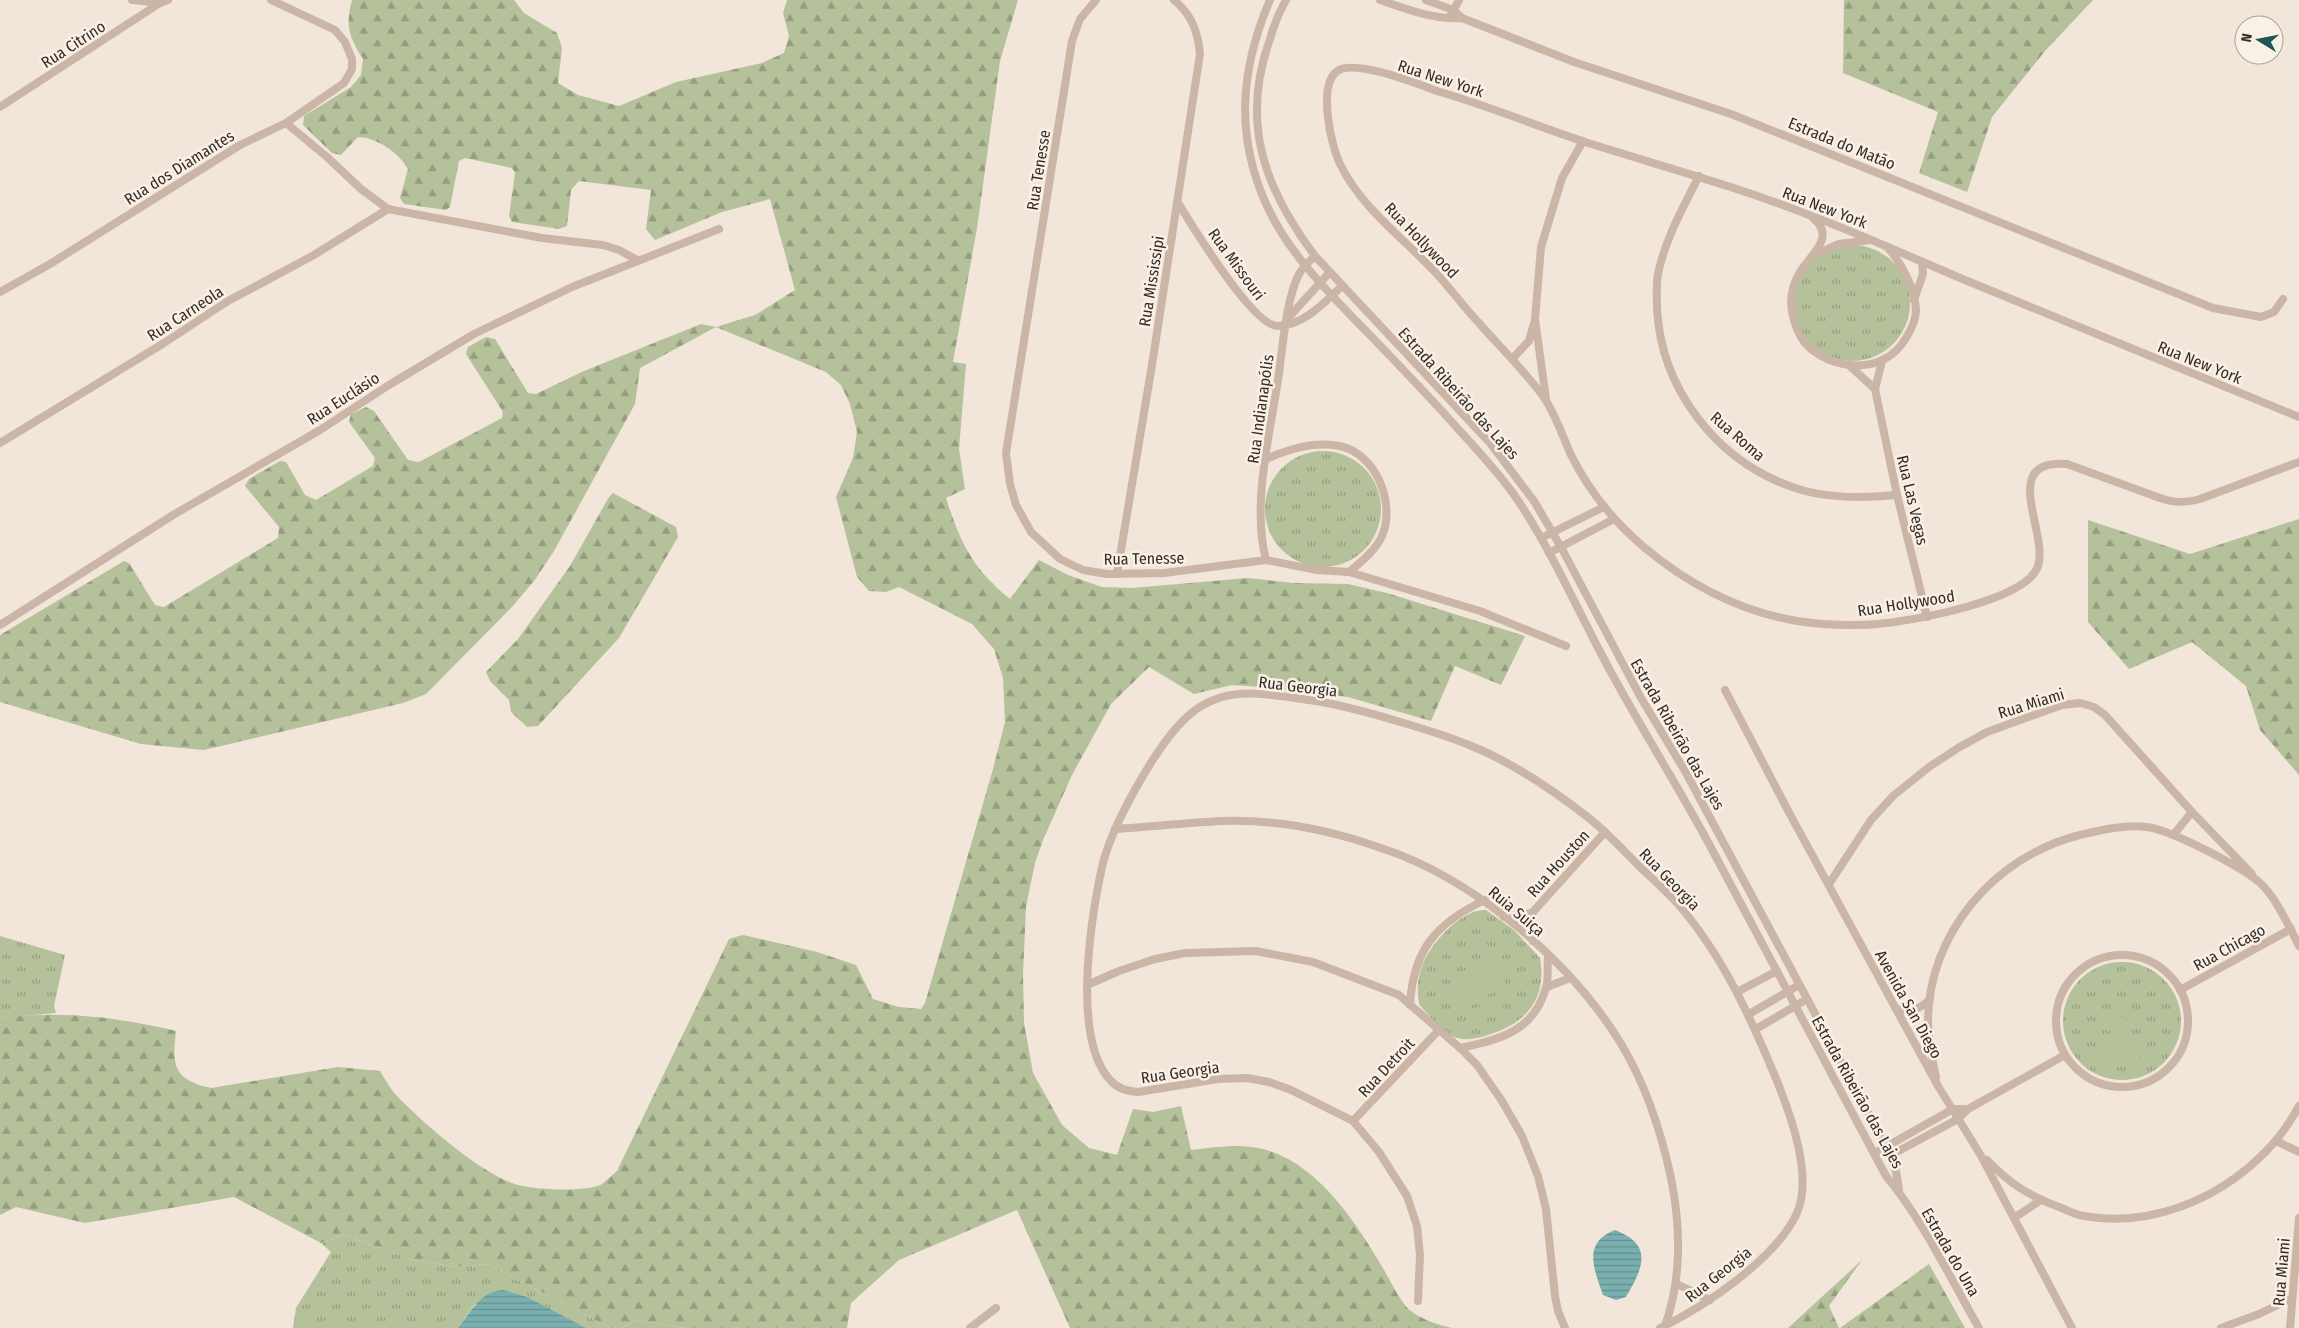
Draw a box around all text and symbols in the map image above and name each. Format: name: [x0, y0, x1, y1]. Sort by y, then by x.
north arrow: [2234, 15, 2284, 65]
street label: Rua Citrino: [38, 17, 109, 72]
text: N: [2238, 32, 2256, 43]
street label: Rua New York: [1396, 56, 1487, 101]
street label: Estrada do Matão: [1785, 113, 1898, 174]
street label: Rua dos Diamantes: [121, 126, 238, 209]
street label: Rua Tenesse: [1023, 129, 1054, 212]
street label: Rua New York: [1780, 183, 1870, 232]
street label: Rua Hollywood: [1381, 198, 1463, 282]
street label: Rua Missouri: [1204, 225, 1269, 304]
street label: Rua Mississipi: [1135, 234, 1168, 328]
street label: Rua Carneola: [144, 282, 227, 345]
street label: Estrada Ribeirão das Lajes: [1394, 323, 1523, 463]
street label: Rua New York: [2155, 337, 2245, 388]
street label: Rua Indianapólis: [1243, 353, 1278, 465]
street label: Rua Euclásio: [304, 368, 383, 429]
street label: Rua Roma: [1707, 408, 1769, 465]
street label: Rua Las Vegas: [1893, 453, 1932, 547]
street label: Rua Tenesse: [1103, 548, 1185, 569]
street label: Rua Hollywood: [1856, 586, 1956, 621]
street label: Estrada Ribeirão das Lajes: [1627, 655, 1729, 813]
street label: Rua Georgia: [1258, 672, 1338, 701]
street label: Rua Miami: [1996, 684, 2067, 723]
street label: Rua Houston: [1523, 826, 1593, 901]
street label: Rua Georgia: [1635, 844, 1704, 914]
street label: Ruia Suiça: [1485, 882, 1549, 940]
street label: Rua Chicago: [2190, 920, 2268, 975]
street label: Avenida San Diego: [1871, 947, 1946, 1062]
street label: Estrada Ribeirão das Lajes: [1808, 1013, 1907, 1172]
street label: Rua Detroit: [1354, 1033, 1419, 1101]
street label: Rua Georgia: [1140, 1058, 1221, 1087]
street label: Estrada do Una: [1918, 1205, 1984, 1300]
street label: Rua Miami: [2269, 1237, 2294, 1307]
street label: Rua Georgia: [1681, 1243, 1755, 1306]

